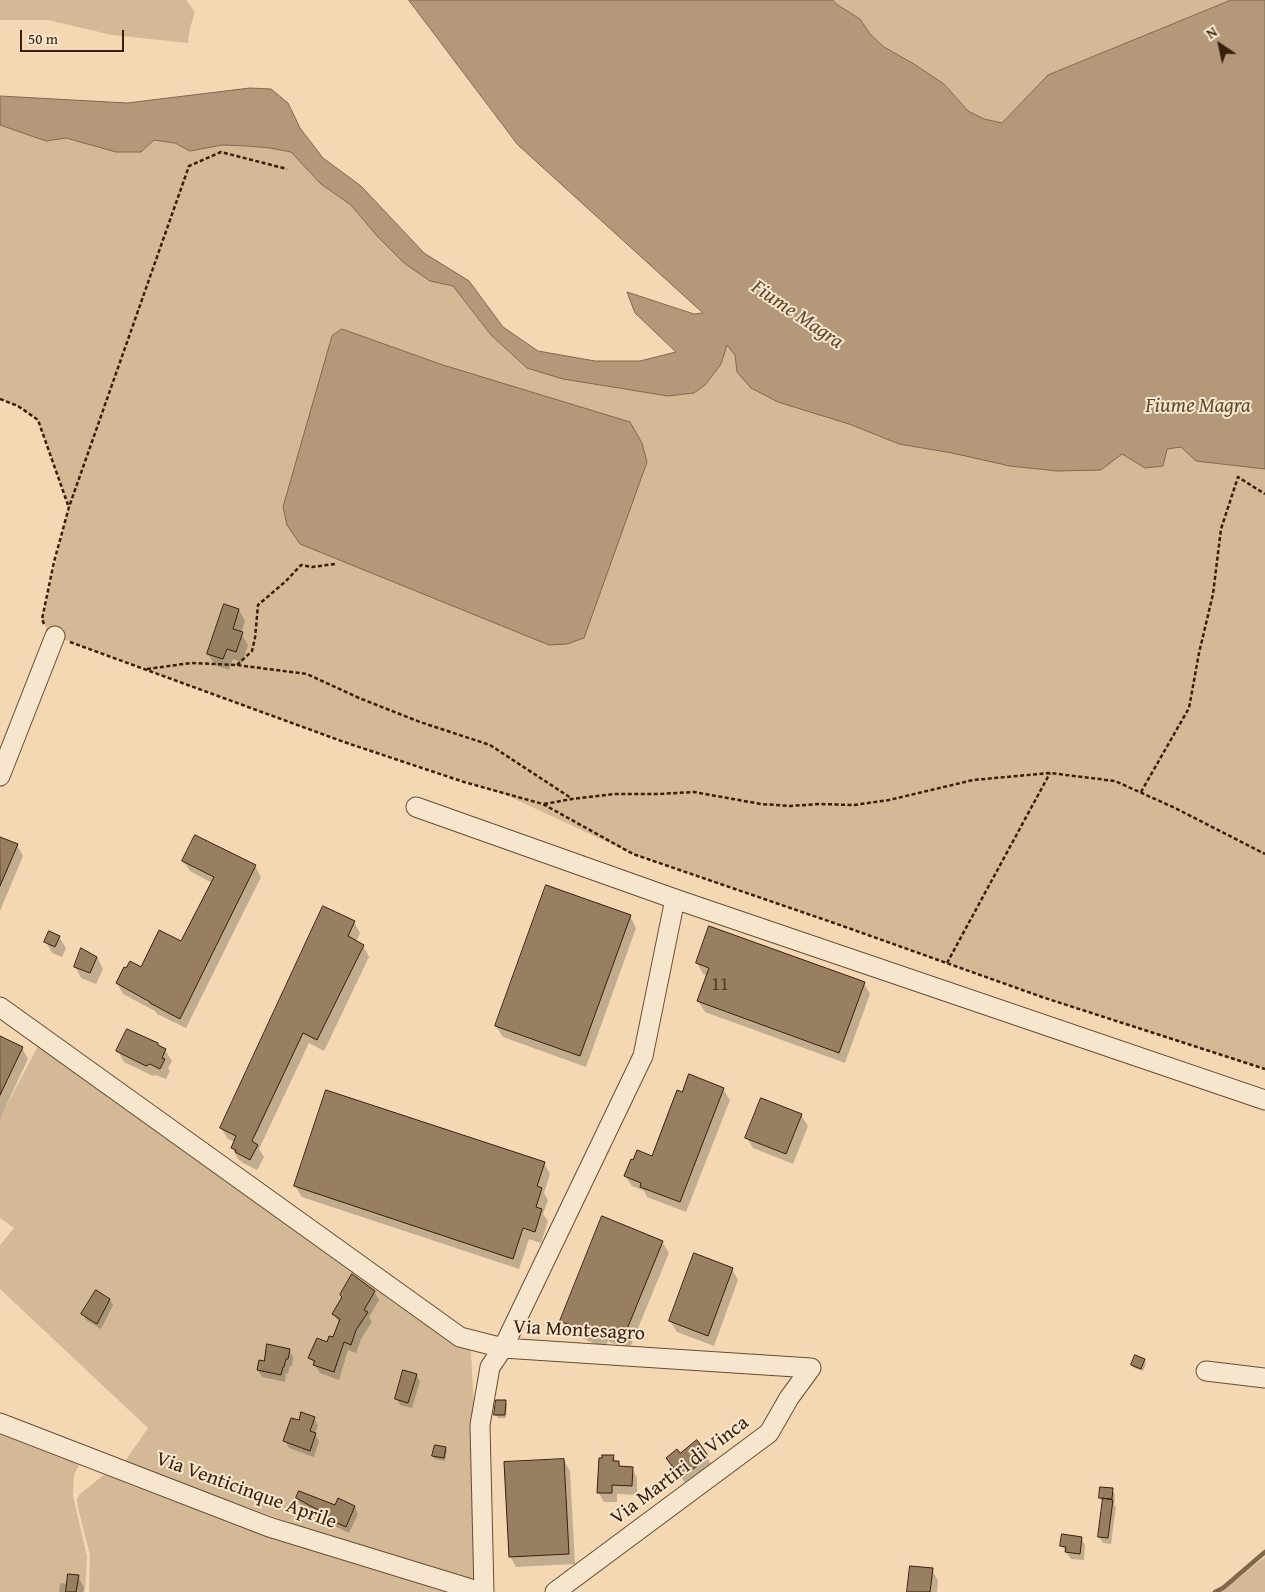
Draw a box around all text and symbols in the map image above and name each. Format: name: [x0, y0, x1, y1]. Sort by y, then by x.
scale bar: [22, 20, 126, 52]
north arrow: [1195, 20, 1245, 70]
text: N: [1202, 22, 1221, 43]
text: 50 m: [28, 28, 58, 49]
water label: Fiume Magra: [746, 275, 848, 355]
water label: Fiume Magra: [1145, 394, 1251, 420]
house number: 11: [711, 974, 729, 996]
street label: Via Montesagro: [512, 1316, 646, 1346]
street label: Via Martiri di Vinca: [606, 1411, 754, 1531]
street label: Via Venticinque Aprile: [152, 1447, 340, 1535]

